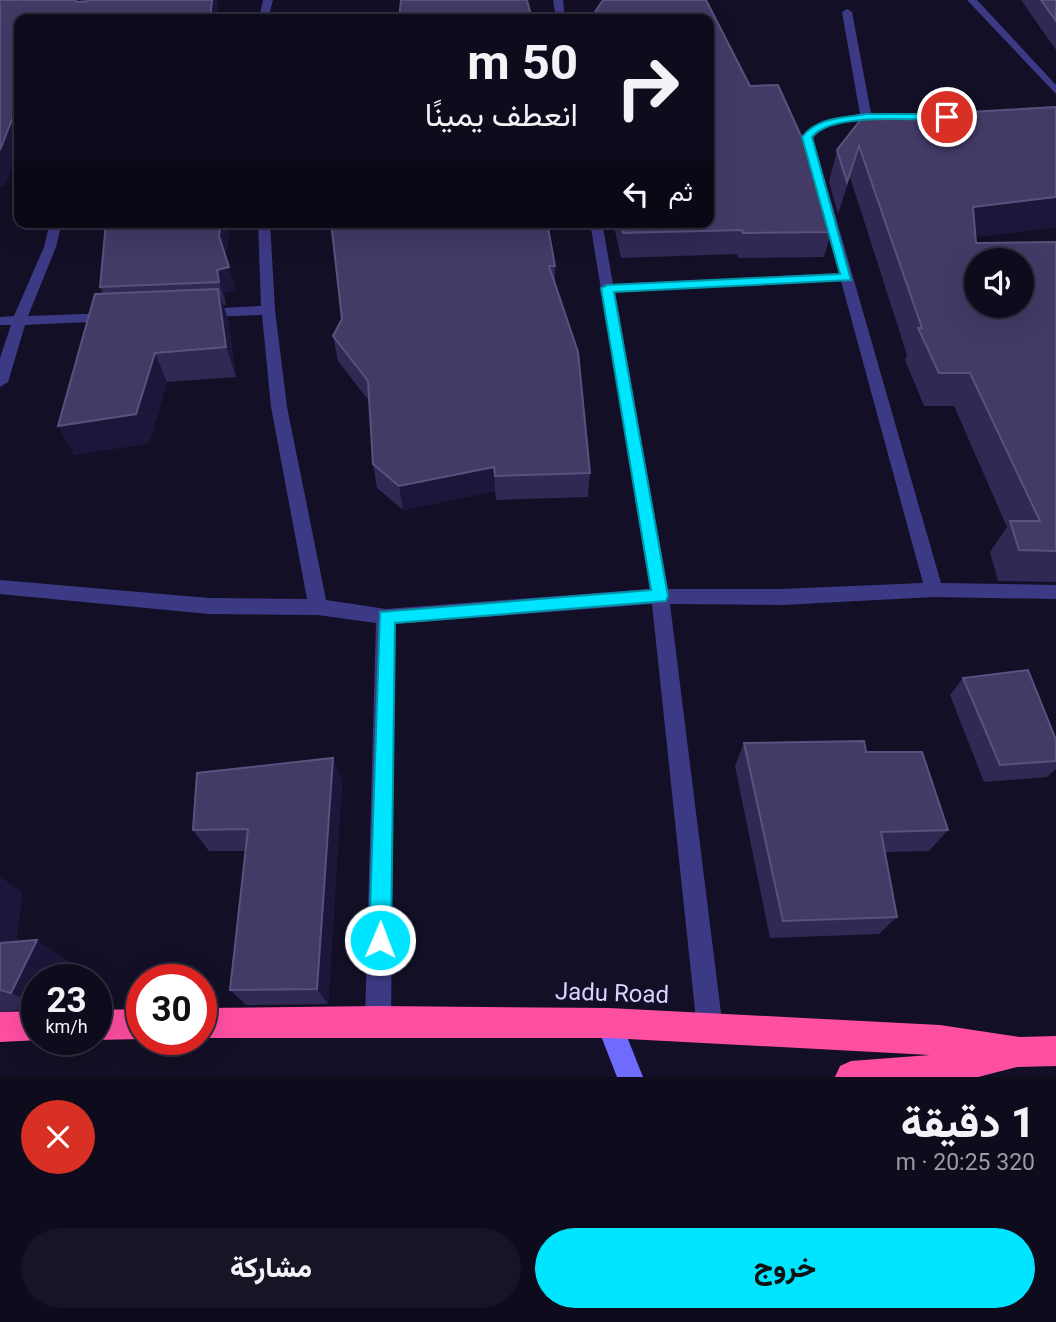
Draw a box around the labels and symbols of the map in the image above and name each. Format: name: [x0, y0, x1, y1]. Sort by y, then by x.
pin: [917, 87, 977, 147]
position arrow: [343, 903, 417, 977]
speed limit sign: 30: [126, 964, 217, 1055]
street label: Jadu Road: [554, 977, 670, 1009]

